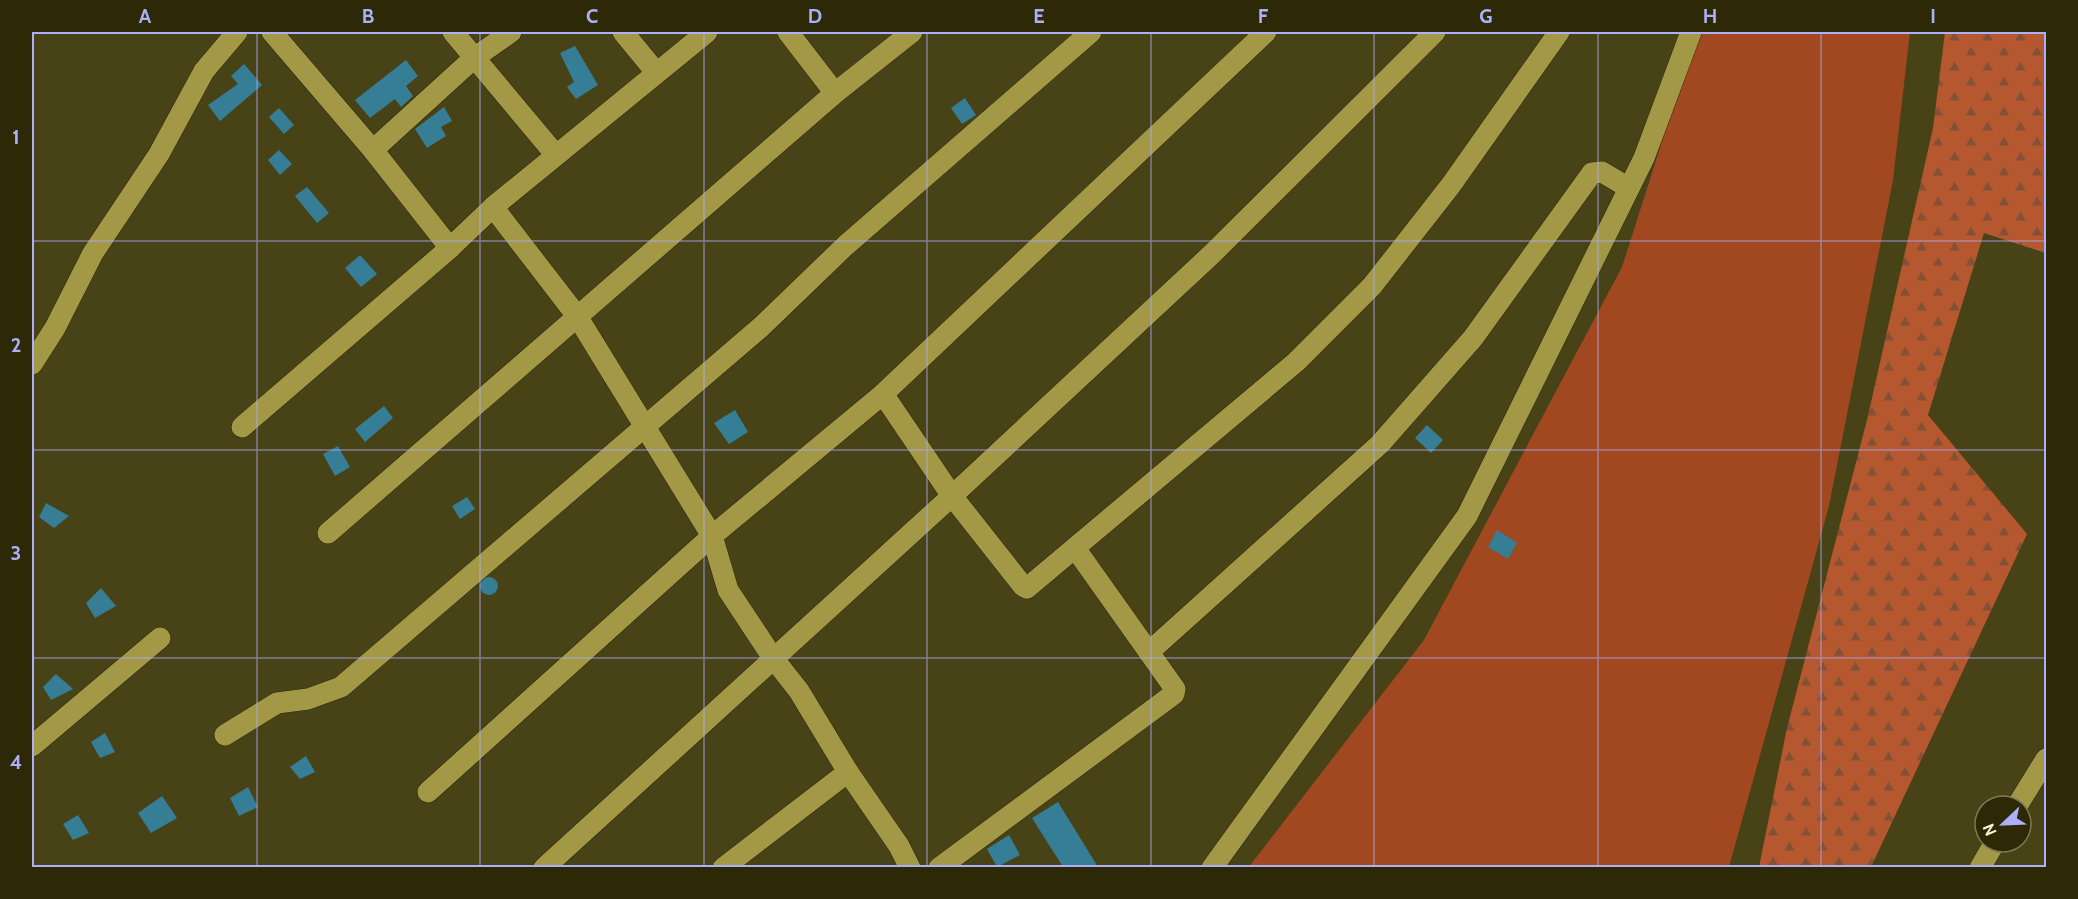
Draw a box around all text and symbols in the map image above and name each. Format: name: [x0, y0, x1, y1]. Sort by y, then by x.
text: A: [139, 4, 152, 28]
text: B: [362, 4, 374, 28]
text: C: [586, 4, 598, 28]
text: D: [808, 4, 822, 28]
text: E: [1033, 4, 1045, 28]
text: F: [1258, 4, 1269, 28]
text: G: [1479, 4, 1493, 28]
text: H: [1703, 4, 1717, 28]
text: I: [1930, 4, 1936, 28]
text: 1: [12, 125, 20, 149]
text: 2: [11, 333, 21, 357]
text: 3: [11, 541, 21, 565]
text: 4: [10, 750, 22, 774]
north arrow: [1973, 794, 2033, 854]
text: N: [1979, 821, 2001, 839]

